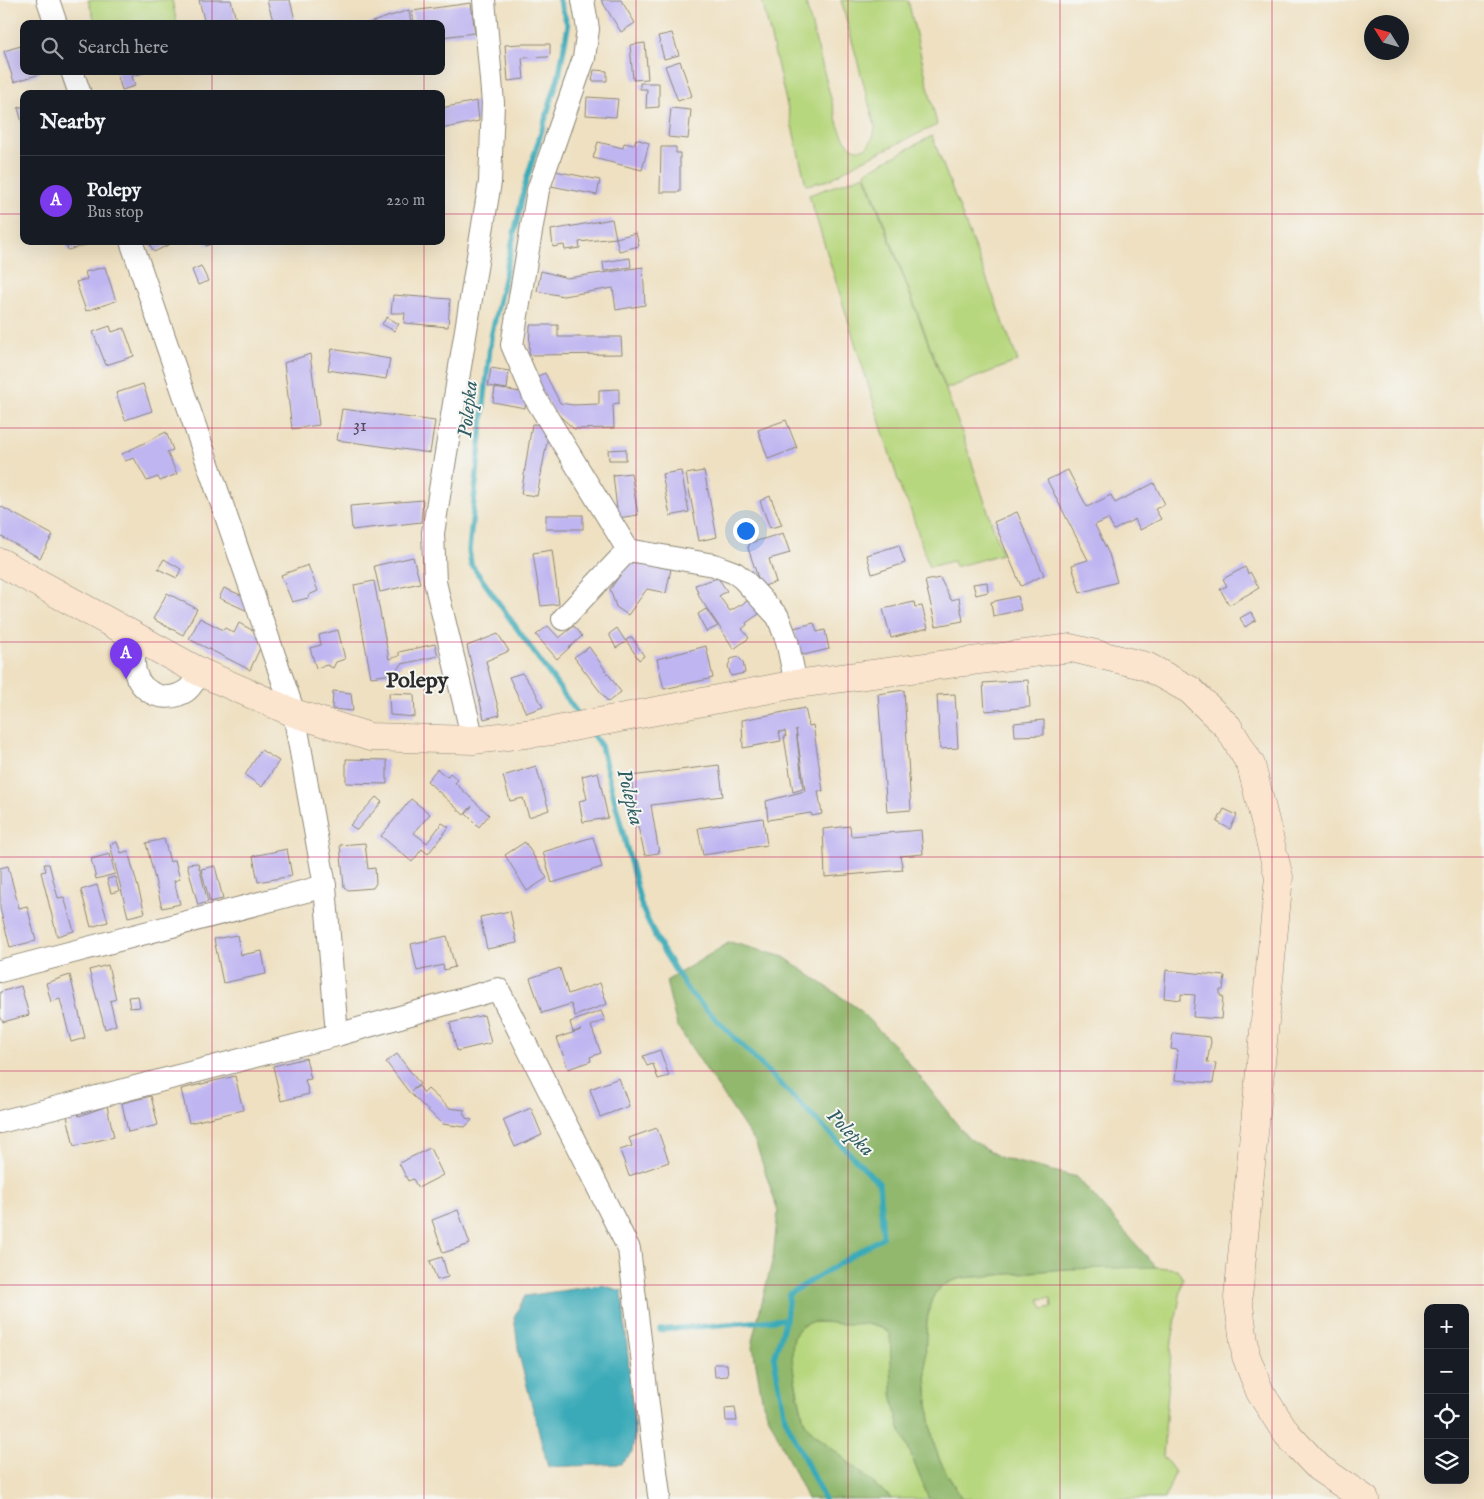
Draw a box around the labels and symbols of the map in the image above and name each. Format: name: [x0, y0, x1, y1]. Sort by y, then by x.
north arrow: [1364, 15, 1409, 60]
water label: Polepka: [452, 379, 485, 439]
house number: 31: [353, 415, 367, 438]
your location: [733, 518, 759, 544]
pin: A: [110, 638, 142, 679]
district label: Polepy: [386, 667, 449, 695]
water label: Polepka: [609, 766, 650, 829]
water label: Polepka: [820, 1103, 880, 1163]

